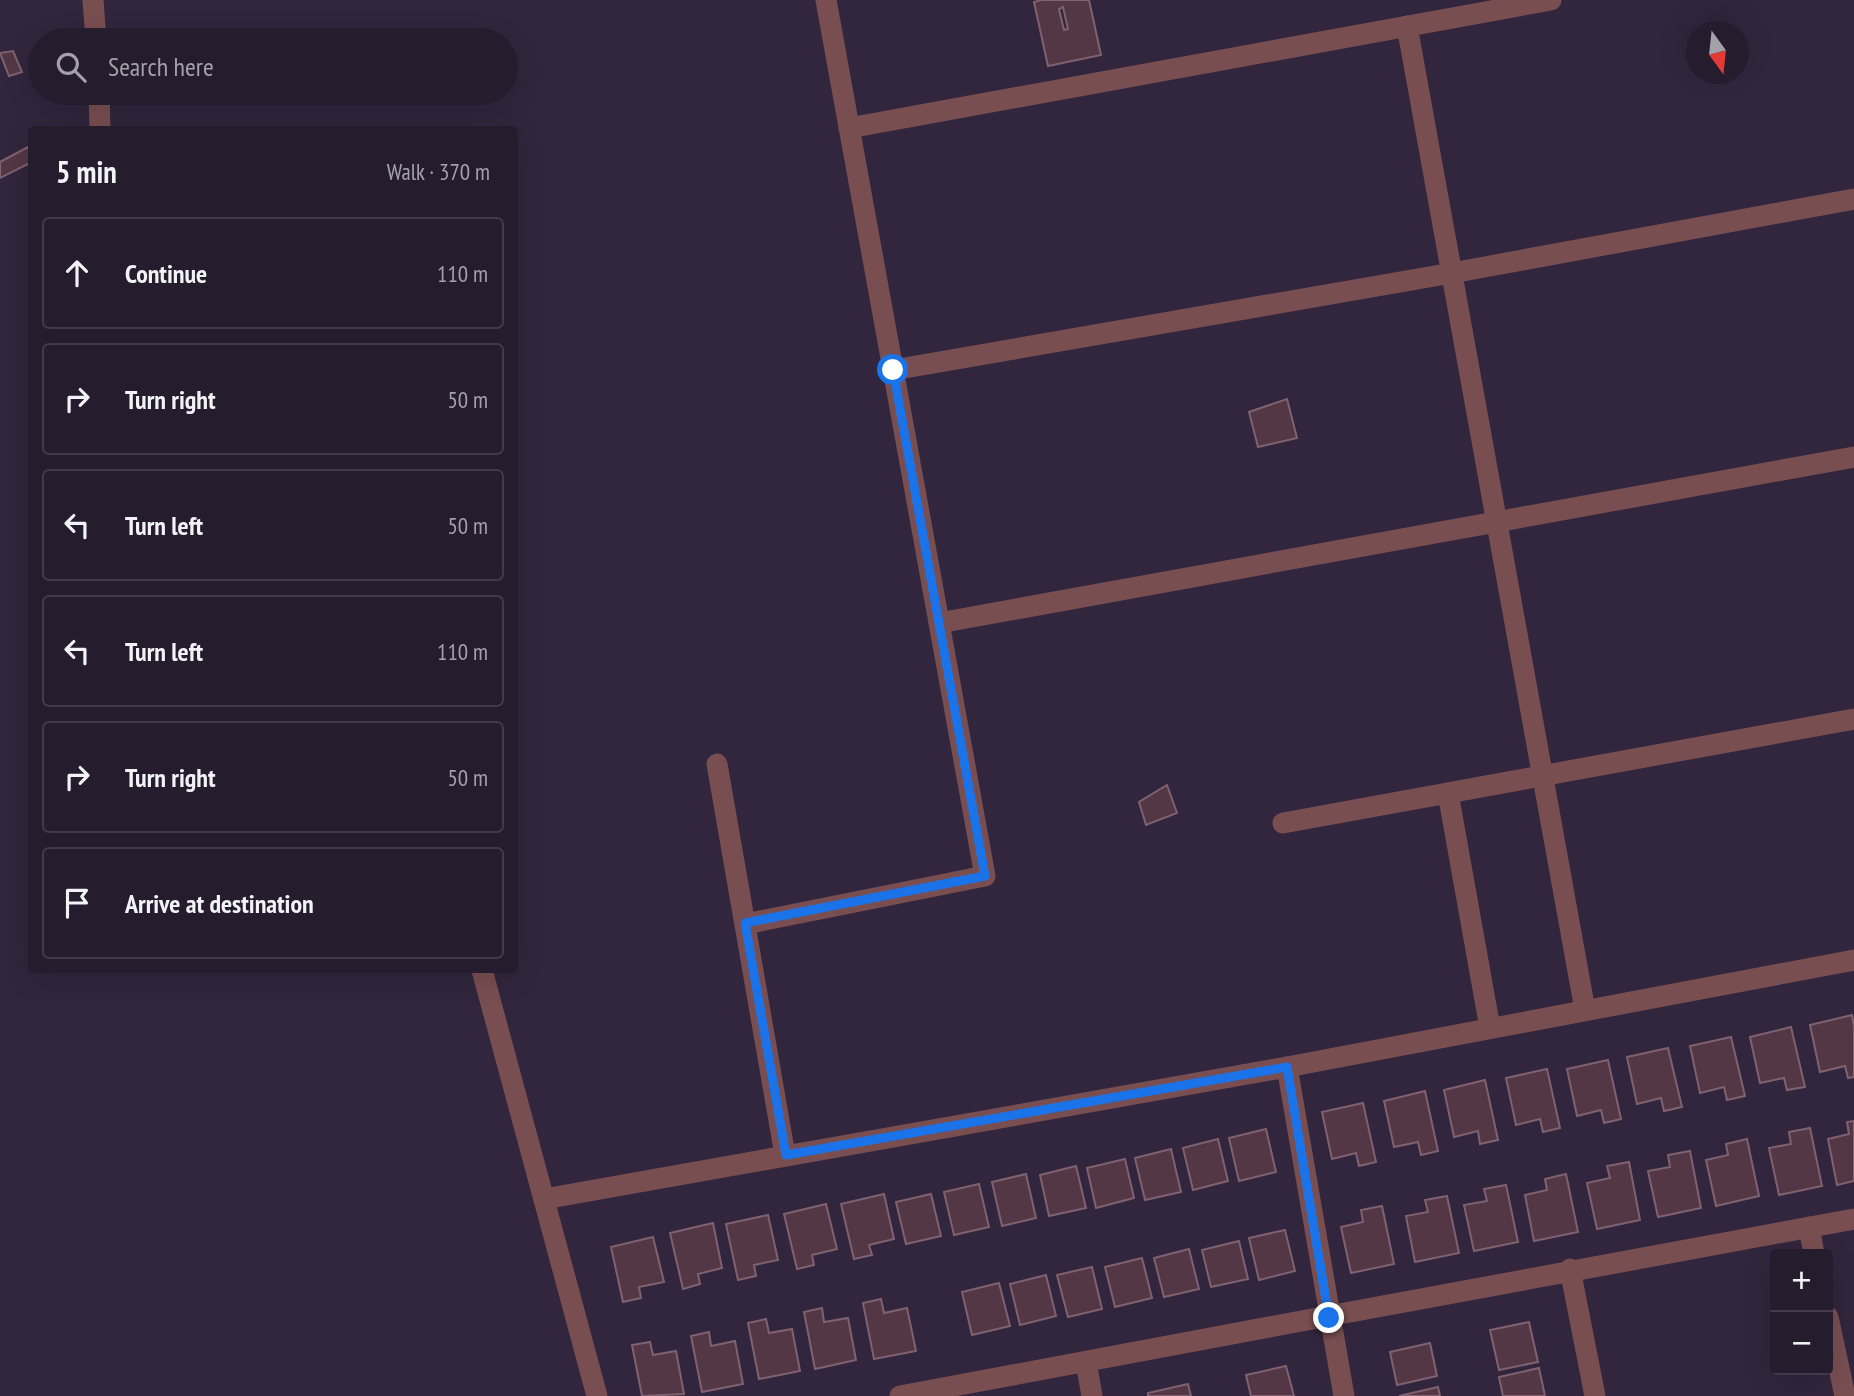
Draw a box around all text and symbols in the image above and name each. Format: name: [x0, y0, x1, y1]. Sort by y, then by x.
north arrow: [1686, 21, 1749, 84]
search box: [28, 28, 518, 105]
icon: search: [52, 48, 90, 86]
text: Search here: [108, 50, 214, 83]
text: 5 min: [56, 152, 117, 191]
text: Walk · 370 m: [387, 157, 490, 186]
icon: ahead: [58, 254, 96, 292]
text: Continue: [125, 257, 207, 290]
text: 110 m: [437, 259, 488, 288]
route start: [877, 354, 908, 385]
icon: right: [58, 380, 96, 418]
text: Turn right: [125, 383, 216, 416]
text: 50 m: [447, 385, 488, 414]
icon: left: [58, 506, 96, 544]
text: Turn left: [125, 509, 203, 542]
text: 50 m: [447, 511, 488, 540]
icon: left: [58, 632, 96, 670]
text: Turn left: [125, 635, 203, 668]
text: 110 m: [437, 637, 488, 666]
icon: right: [58, 758, 96, 796]
text: Turn right: [125, 761, 216, 794]
text: 50 m: [447, 763, 488, 792]
icon: arrive: [58, 884, 96, 922]
text: Arrive at destination: [125, 887, 314, 920]
map controls: [1770, 1249, 1833, 1375]
button: +: [1770, 1249, 1833, 1312]
route end: [1313, 1302, 1344, 1333]
button: −: [1770, 1312, 1833, 1375]

